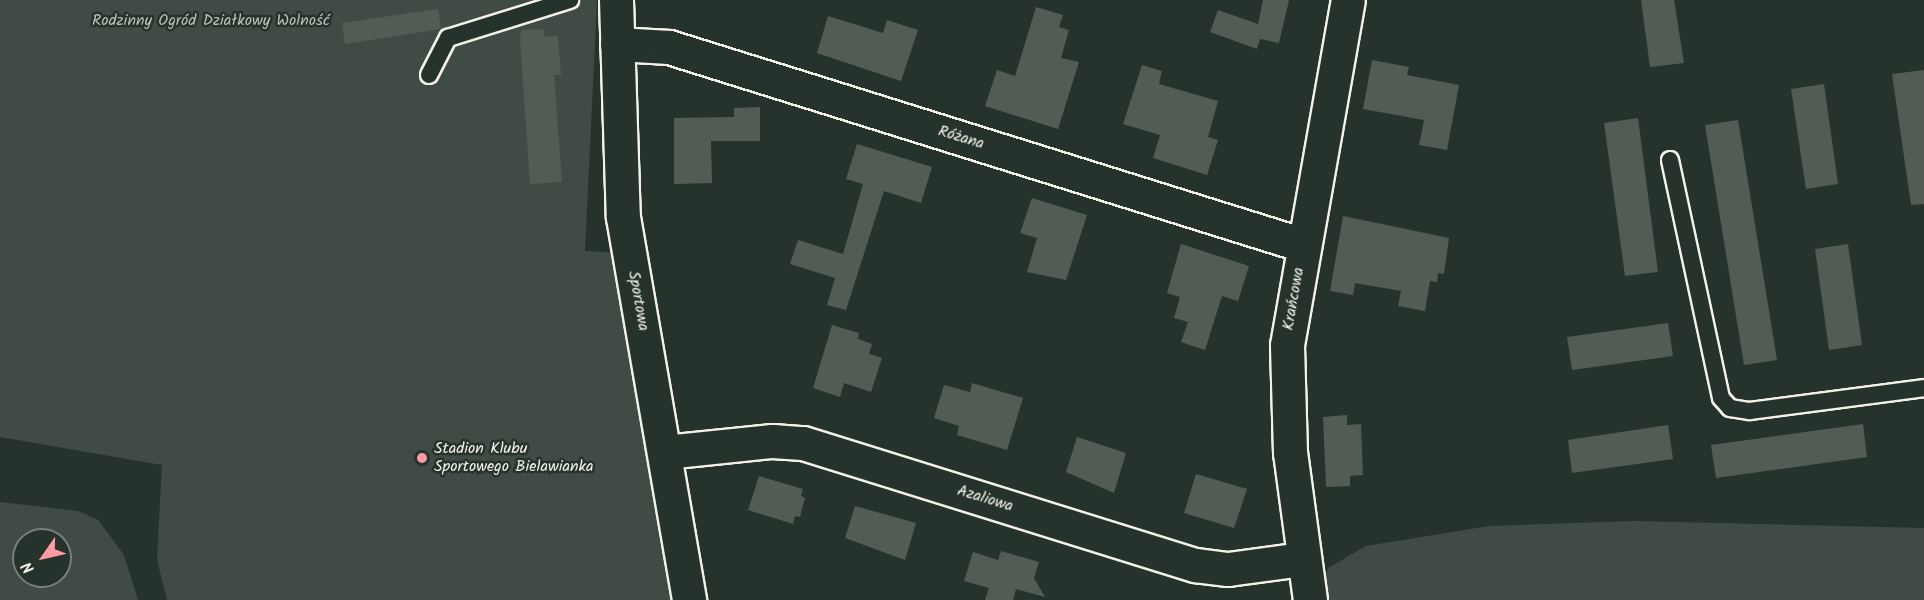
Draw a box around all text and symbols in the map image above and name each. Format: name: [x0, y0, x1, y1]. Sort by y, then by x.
park label: Rodzinny Ogród Działkowy Wolność: [92, 11, 330, 31]
street label: Różana: [936, 122, 986, 154]
street label: Krańcowa: [1279, 266, 1309, 332]
street label: Sportowa: [623, 270, 653, 332]
place label: Stadion Klubu Sportowego Bielawianka: [434, 439, 594, 477]
marker: Stadion Klubu Sportowego Bielawianka: [415, 451, 429, 465]
street label: Azaliowa: [955, 481, 1015, 517]
north arrow: [12, 528, 72, 588]
text: N: [15, 556, 42, 578]

